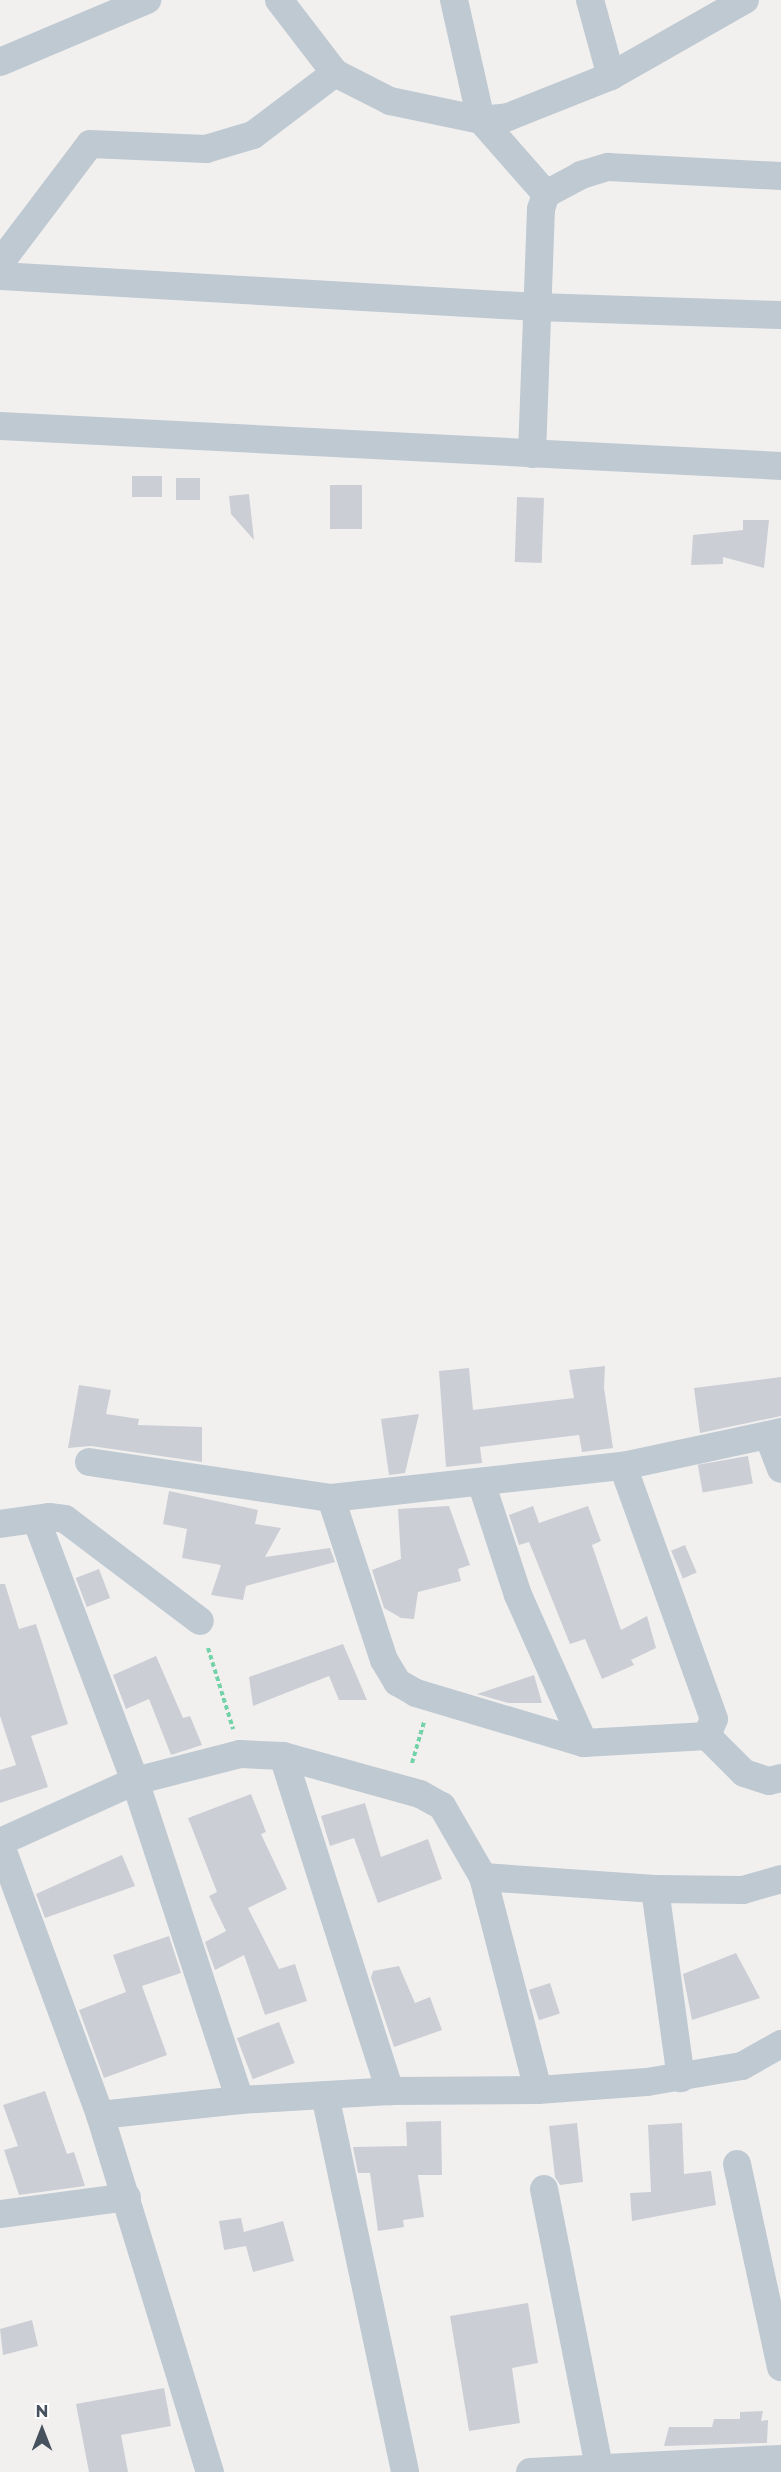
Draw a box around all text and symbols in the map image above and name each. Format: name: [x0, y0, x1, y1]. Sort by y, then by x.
north arrow: [12, 2400, 72, 2460]
text: N: [36, 2402, 48, 2421]

